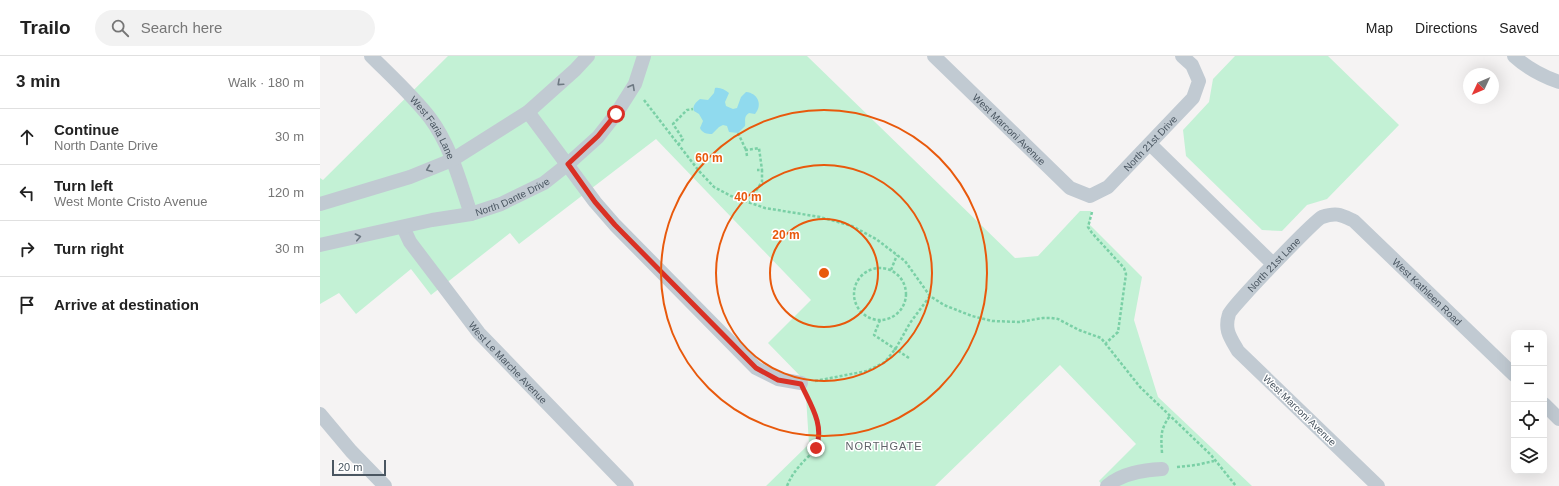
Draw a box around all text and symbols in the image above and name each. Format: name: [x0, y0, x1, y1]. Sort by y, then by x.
search box: [95, 10, 375, 46]
text: Trailo: [20, 17, 71, 38]
icon: search: [109, 17, 131, 39]
text: Search here: [141, 19, 222, 36]
text: Map: [1366, 20, 1393, 36]
text: Directions: [1415, 20, 1477, 36]
text: Saved: [1499, 20, 1539, 36]
north arrow: [1463, 68, 1499, 104]
text: 3 min: [16, 72, 60, 91]
text: Walk · 180 m: [228, 75, 304, 90]
one-way arrow: [557, 79, 565, 86]
one-way arrow: [628, 84, 635, 91]
street label: West Marconi Avenue: [970, 92, 1048, 168]
street label: West Faria Lane: [408, 94, 457, 161]
route start: [607, 105, 625, 123]
street label: North 21st Drive: [1121, 113, 1180, 173]
text: Continue: [54, 121, 119, 138]
icon: ahead: [16, 126, 38, 148]
text: 30 m: [275, 129, 304, 144]
text: North Dante Drive: [54, 138, 158, 153]
text: 60 m: [695, 151, 723, 165]
one-way arrow: [425, 164, 433, 172]
street label: North Dante Drive: [474, 175, 552, 218]
text: Turn left: [54, 177, 113, 194]
icon: left: [16, 182, 38, 204]
text: 120 m: [268, 185, 304, 200]
text: 40 m: [734, 190, 762, 204]
text: West Monte Cristo Avenue: [54, 194, 207, 209]
text: 20 m: [772, 228, 800, 242]
one-way arrow: [355, 234, 361, 242]
street label: North 21st Lane: [1245, 235, 1303, 294]
icon: right: [16, 238, 38, 260]
text: Turn right: [54, 240, 124, 257]
text: 30 m: [275, 241, 304, 256]
street label: West Kathleen Road: [1390, 256, 1464, 328]
centre of rings: [817, 266, 831, 280]
icon: arrive: [16, 294, 38, 316]
text: Arrive at destination: [54, 296, 199, 313]
street label: West Le Marche Avenue: [466, 320, 549, 406]
map controls: [1511, 330, 1547, 474]
button: +: [1511, 330, 1547, 366]
button: −: [1511, 366, 1547, 402]
street label: West Marconi Avenue: [1261, 373, 1339, 448]
button: locate: [1511, 402, 1547, 438]
button: layers: [1511, 438, 1547, 474]
route end: [807, 439, 825, 457]
district label: NORTHGATE: [845, 440, 923, 452]
scale bar: [332, 458, 386, 477]
text: 20 m: [338, 461, 362, 473]

